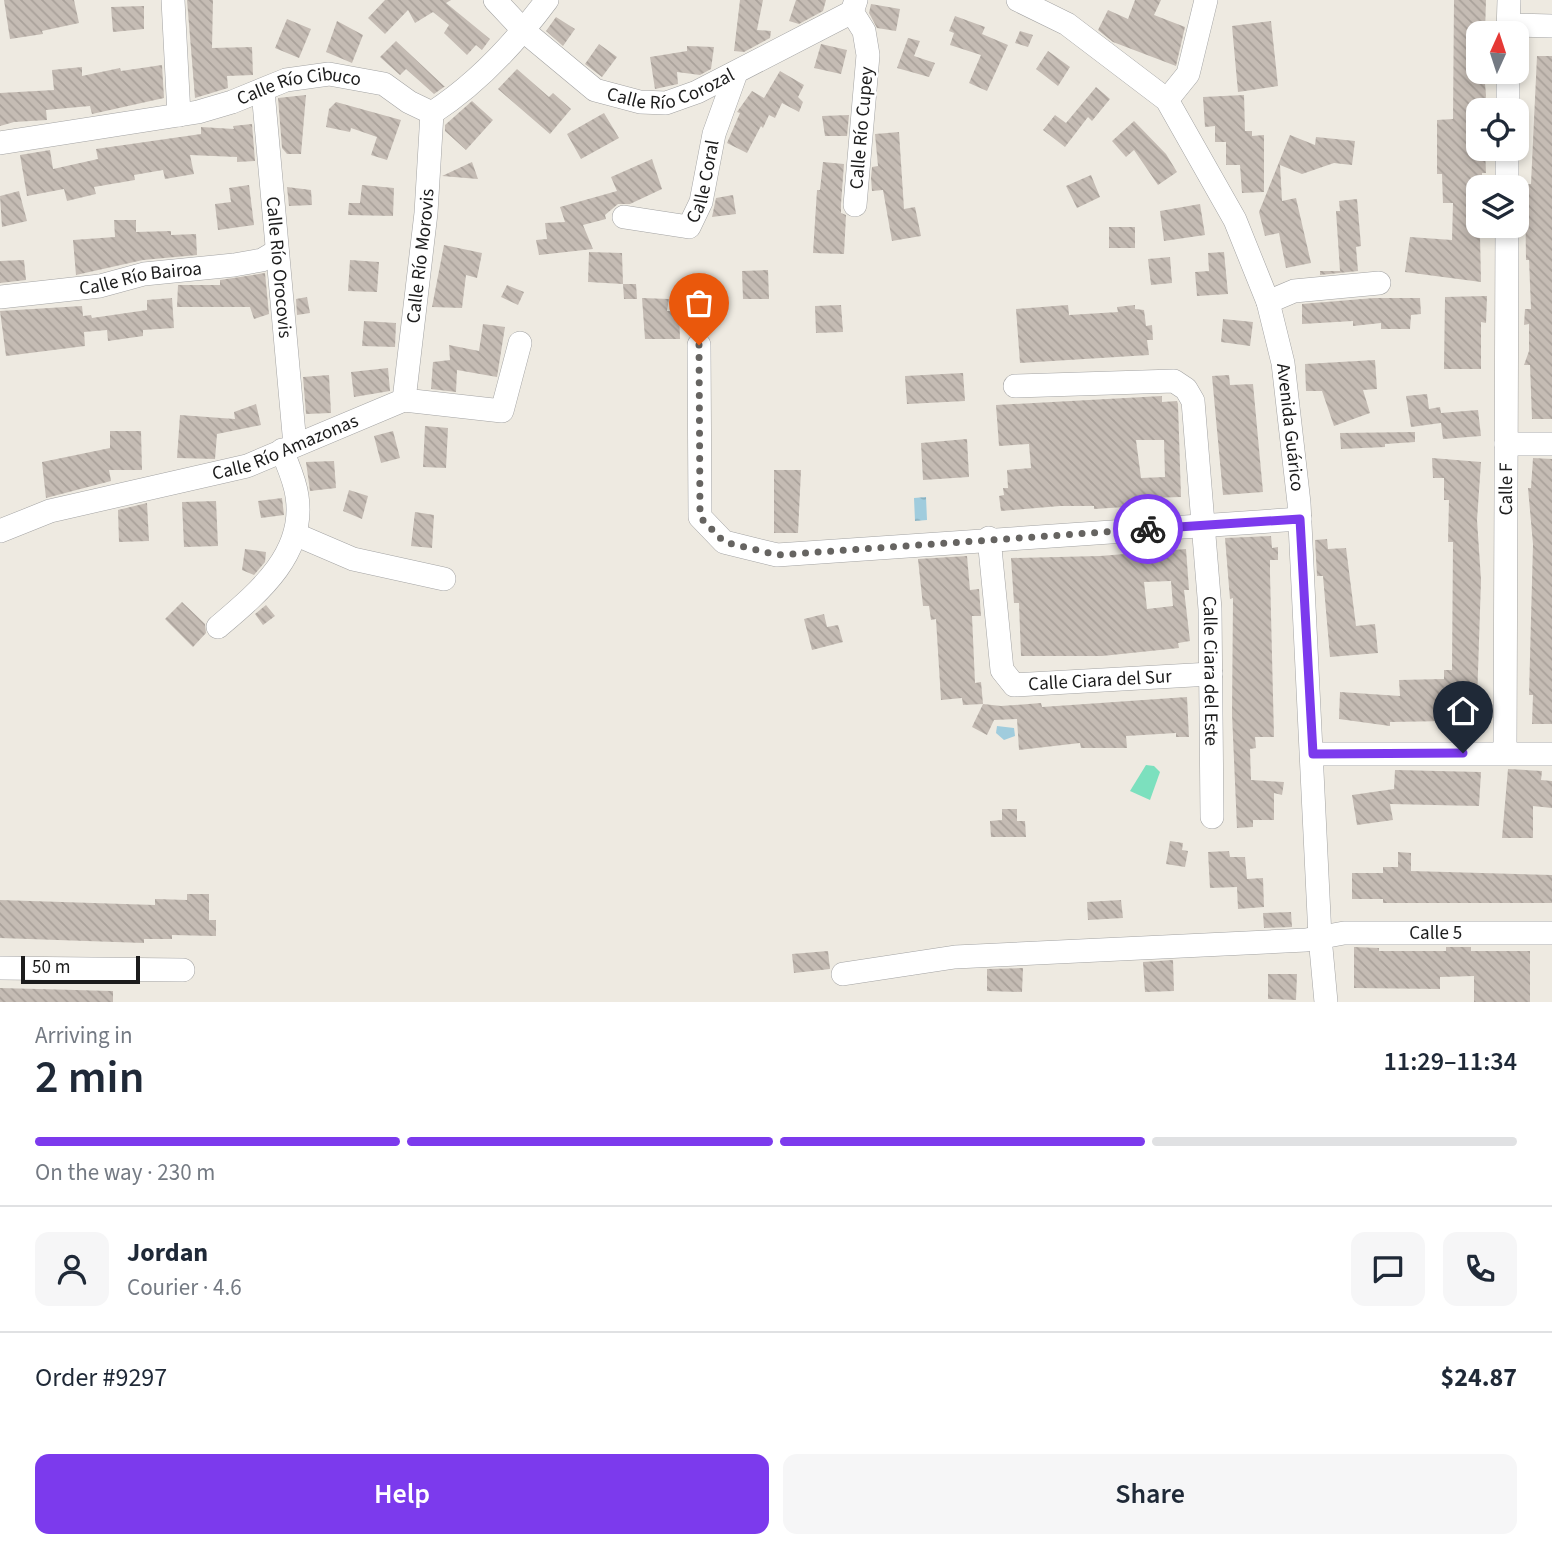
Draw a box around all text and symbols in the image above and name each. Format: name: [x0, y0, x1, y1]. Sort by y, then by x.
north arrow: [1466, 21, 1530, 84]
map controls: [1466, 21, 1529, 238]
street label: Calle Río Cibuco: [233, 60, 363, 112]
street label: Calle Río Corozal: [604, 62, 739, 117]
street label: Calle Río Cupey: [843, 66, 881, 190]
button: locate: [1466, 98, 1529, 161]
street label: Calle Coral: [679, 137, 726, 228]
button: layers: [1466, 175, 1529, 238]
street label: Calle Río Morovis: [400, 188, 441, 325]
street label: Calle Río Orocovis: [259, 195, 299, 339]
street label: Calle Río Bairoa: [78, 255, 203, 302]
pin: [669, 273, 729, 345]
icon: bag: [680, 284, 718, 322]
street label: Avenida Guárico: [1270, 362, 1311, 493]
street label: Calle Río Amazonas: [210, 407, 362, 487]
street label: Calle F: [1492, 463, 1520, 515]
courier: [1113, 494, 1183, 564]
icon: bike: [1129, 510, 1167, 548]
street label: Calle Ciara del Este: [1195, 595, 1225, 746]
street label: Calle Ciara del Sur: [1027, 663, 1173, 698]
pin: [1433, 681, 1493, 753]
icon: home: [1444, 692, 1482, 730]
street label: Calle 5: [1409, 920, 1462, 947]
scale bar: [21, 953, 140, 985]
text: 50 m: [32, 954, 70, 981]
text: Arriving in: [35, 1019, 133, 1052]
text: 11:29–11:34: [1384, 1043, 1517, 1080]
text: 2 min: [35, 1045, 144, 1110]
text: On the way · 230 m: [35, 1156, 215, 1189]
button: person: [35, 1232, 109, 1306]
button: chat: [1351, 1232, 1425, 1306]
button: phone: [1443, 1232, 1517, 1306]
text: Jordan: [127, 1234, 208, 1271]
text: Courier · 4.6: [127, 1271, 242, 1304]
text: Order #9297: [35, 1359, 167, 1396]
text: $24.87: [1441, 1359, 1517, 1396]
button: Help: [35, 1454, 769, 1534]
button: Share: [783, 1454, 1517, 1534]

